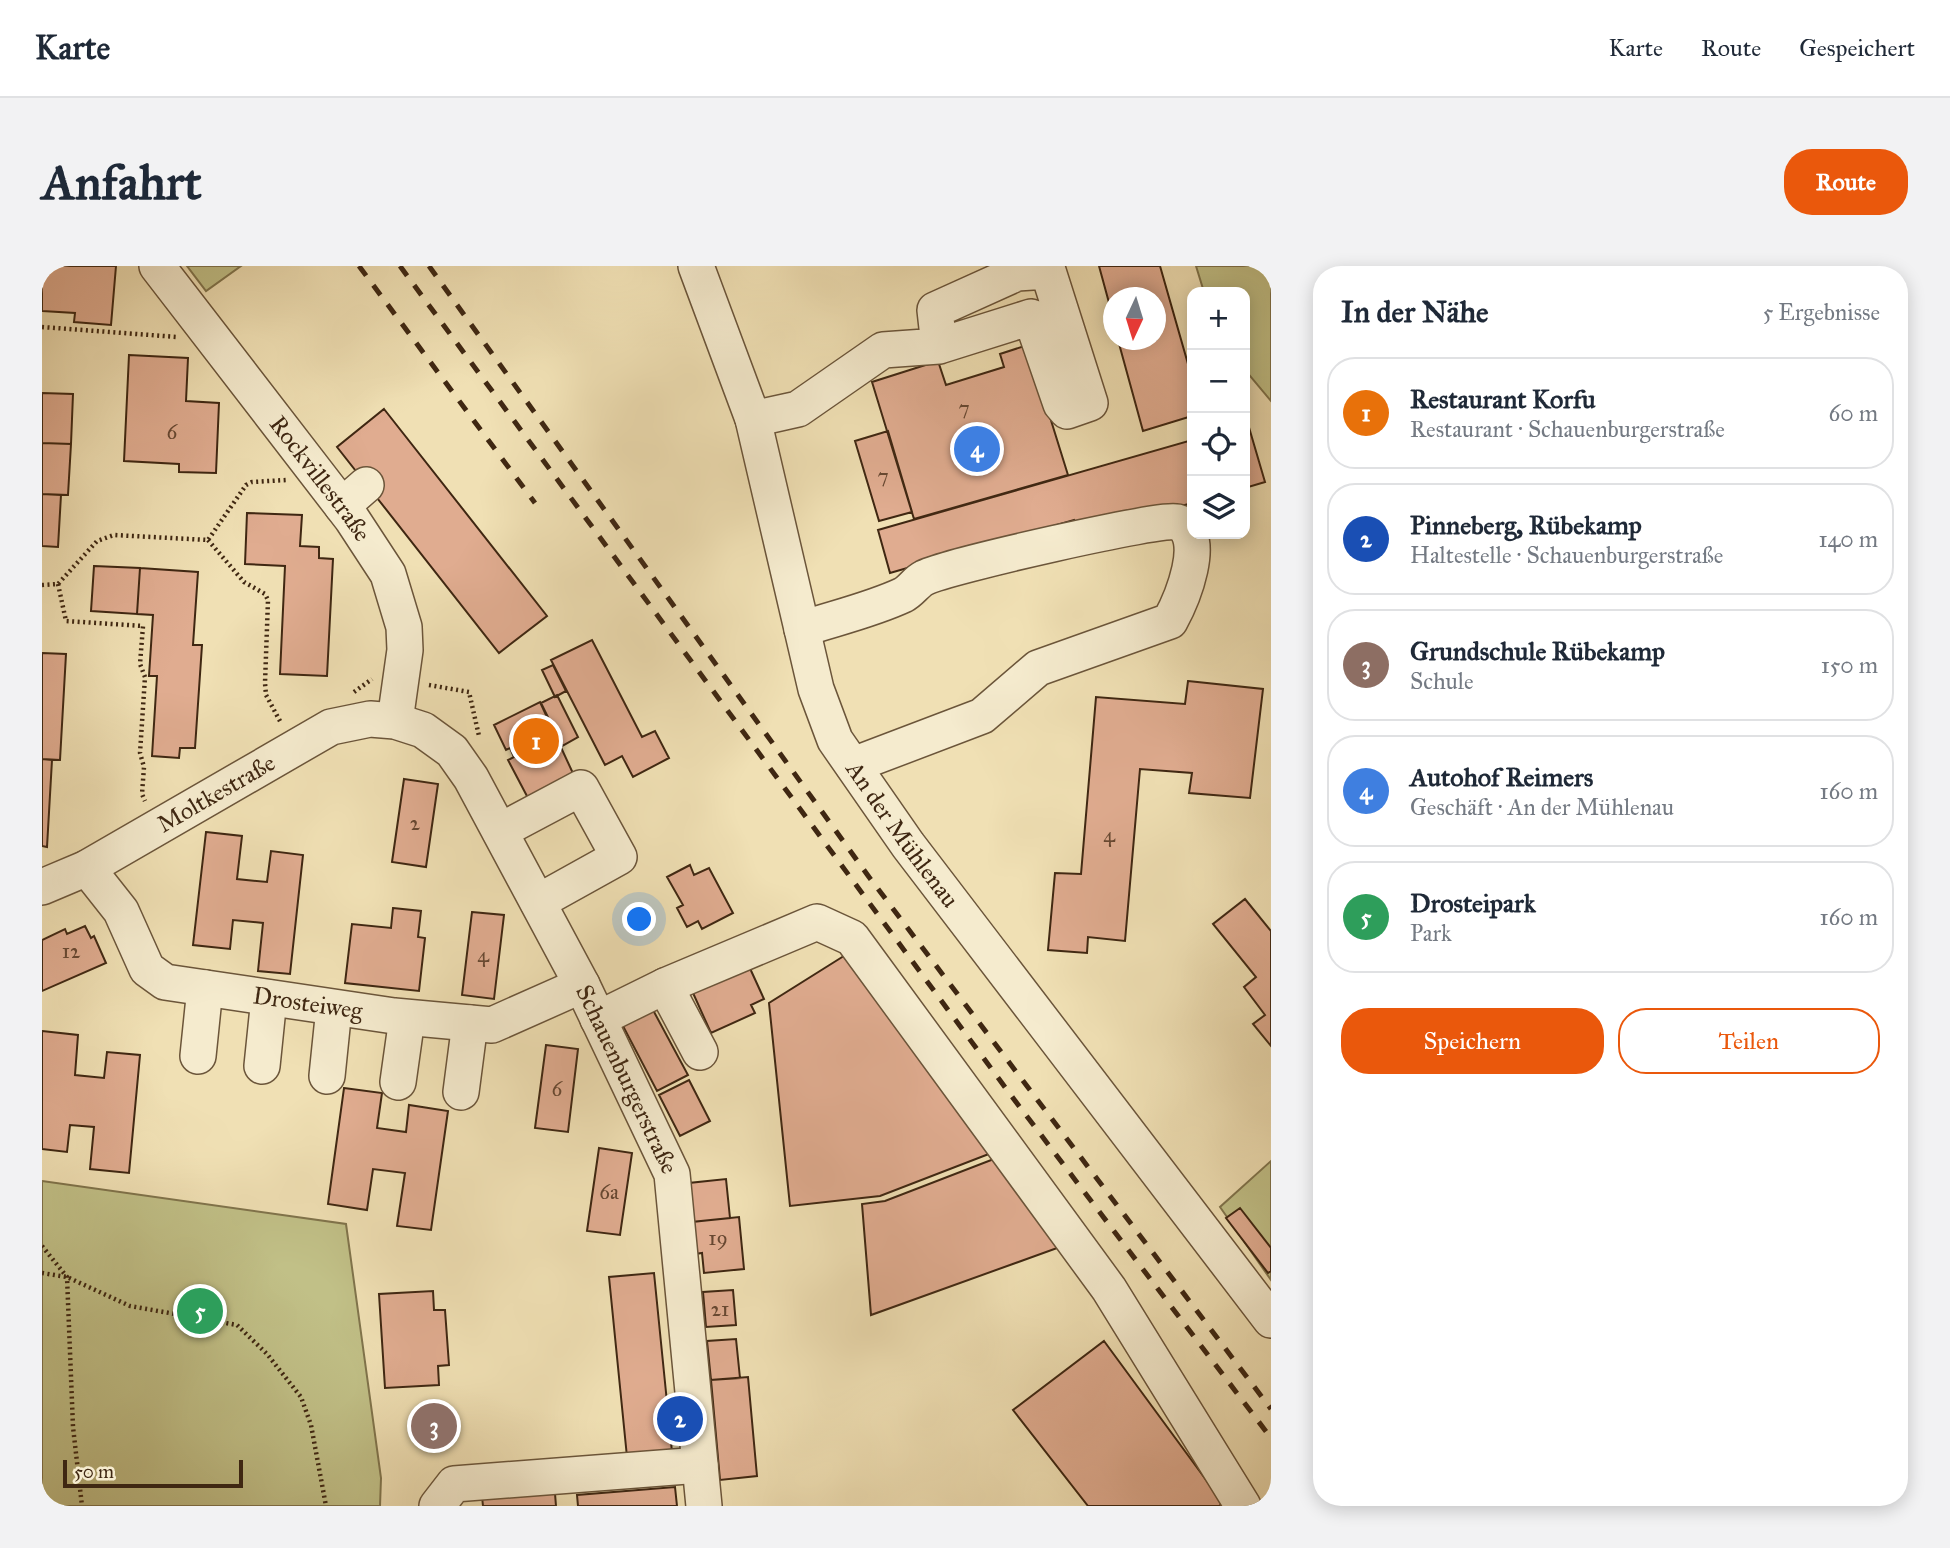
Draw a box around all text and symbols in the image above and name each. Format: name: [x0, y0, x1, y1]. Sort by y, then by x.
text: Karte: [35, 28, 110, 68]
text: Karte: [1608, 33, 1663, 63]
text: Route: [1701, 33, 1761, 63]
text: Gespeichert: [1799, 33, 1915, 63]
button: Route: [1784, 149, 1908, 215]
text: Anfahrt: [42, 153, 202, 212]
north arrow: [1103, 287, 1166, 350]
map controls: [1187, 287, 1250, 539]
button: +: [1187, 287, 1250, 350]
text: In der Nähe: [1341, 294, 1489, 330]
text: 5 Ergebnisse: [1763, 298, 1880, 326]
button: −: [1187, 350, 1250, 413]
text: Restaurant Korfu: [1410, 383, 1596, 415]
house number: 7: [958, 395, 970, 421]
text: 1: [1361, 399, 1371, 427]
text: 60 m: [1829, 399, 1878, 427]
street label: Rockvillestraße: [263, 410, 378, 547]
button: locate: [1187, 413, 1250, 476]
text: Restaurant · Schauenburgerstraße: [1410, 415, 1725, 443]
house number: 6: [167, 419, 179, 445]
pin: 4: [954, 423, 1000, 475]
house number: 7: [877, 463, 889, 489]
button: layers: [1187, 476, 1250, 539]
text: Pinneberg, Rübekamp: [1410, 509, 1642, 541]
text: 2: [1360, 525, 1372, 553]
text: 140 m: [1818, 525, 1878, 553]
text: Haltestelle · Schauenburgerstraße: [1410, 541, 1723, 569]
text: Grundschule Rübekamp: [1410, 635, 1665, 667]
text: 3: [1361, 651, 1371, 679]
text: 150 m: [1821, 651, 1878, 679]
text: Schule: [1410, 667, 1474, 695]
pin: 1: [513, 715, 559, 767]
street label: Moltkestraße: [152, 748, 281, 839]
street label: An der Mühlenau: [839, 755, 966, 914]
text: Autohof Reimers: [1410, 761, 1593, 793]
text: 4: [1360, 777, 1372, 805]
text: 160 m: [1820, 777, 1878, 805]
text: Geschäft · An der Mühlenau: [1410, 793, 1674, 821]
house number: 2: [410, 810, 421, 836]
house number: 4: [1103, 822, 1116, 848]
text: Drosteipark: [1410, 887, 1536, 919]
your location: [622, 902, 656, 936]
text: 5: [1361, 903, 1371, 931]
text: 160 m: [1820, 903, 1878, 931]
text: Park: [1410, 919, 1452, 947]
house number: 12: [62, 938, 81, 964]
house number: 4: [477, 942, 490, 968]
street label: Drosteiweg: [251, 980, 365, 1026]
street label: Schauenburgerstraße: [569, 980, 685, 1178]
button: Speichern: [1341, 1008, 1604, 1074]
button: Teilen: [1618, 1008, 1880, 1074]
house number: 6: [552, 1076, 564, 1102]
house number: 6a: [599, 1179, 619, 1205]
house number: 19: [708, 1225, 728, 1251]
pin: 5: [177, 1285, 223, 1337]
house number: 21: [711, 1296, 729, 1322]
pin: 2: [657, 1393, 703, 1445]
pin: 3: [411, 1400, 457, 1452]
scale bar: [63, 1457, 243, 1489]
text: 50 m: [74, 1460, 114, 1483]

